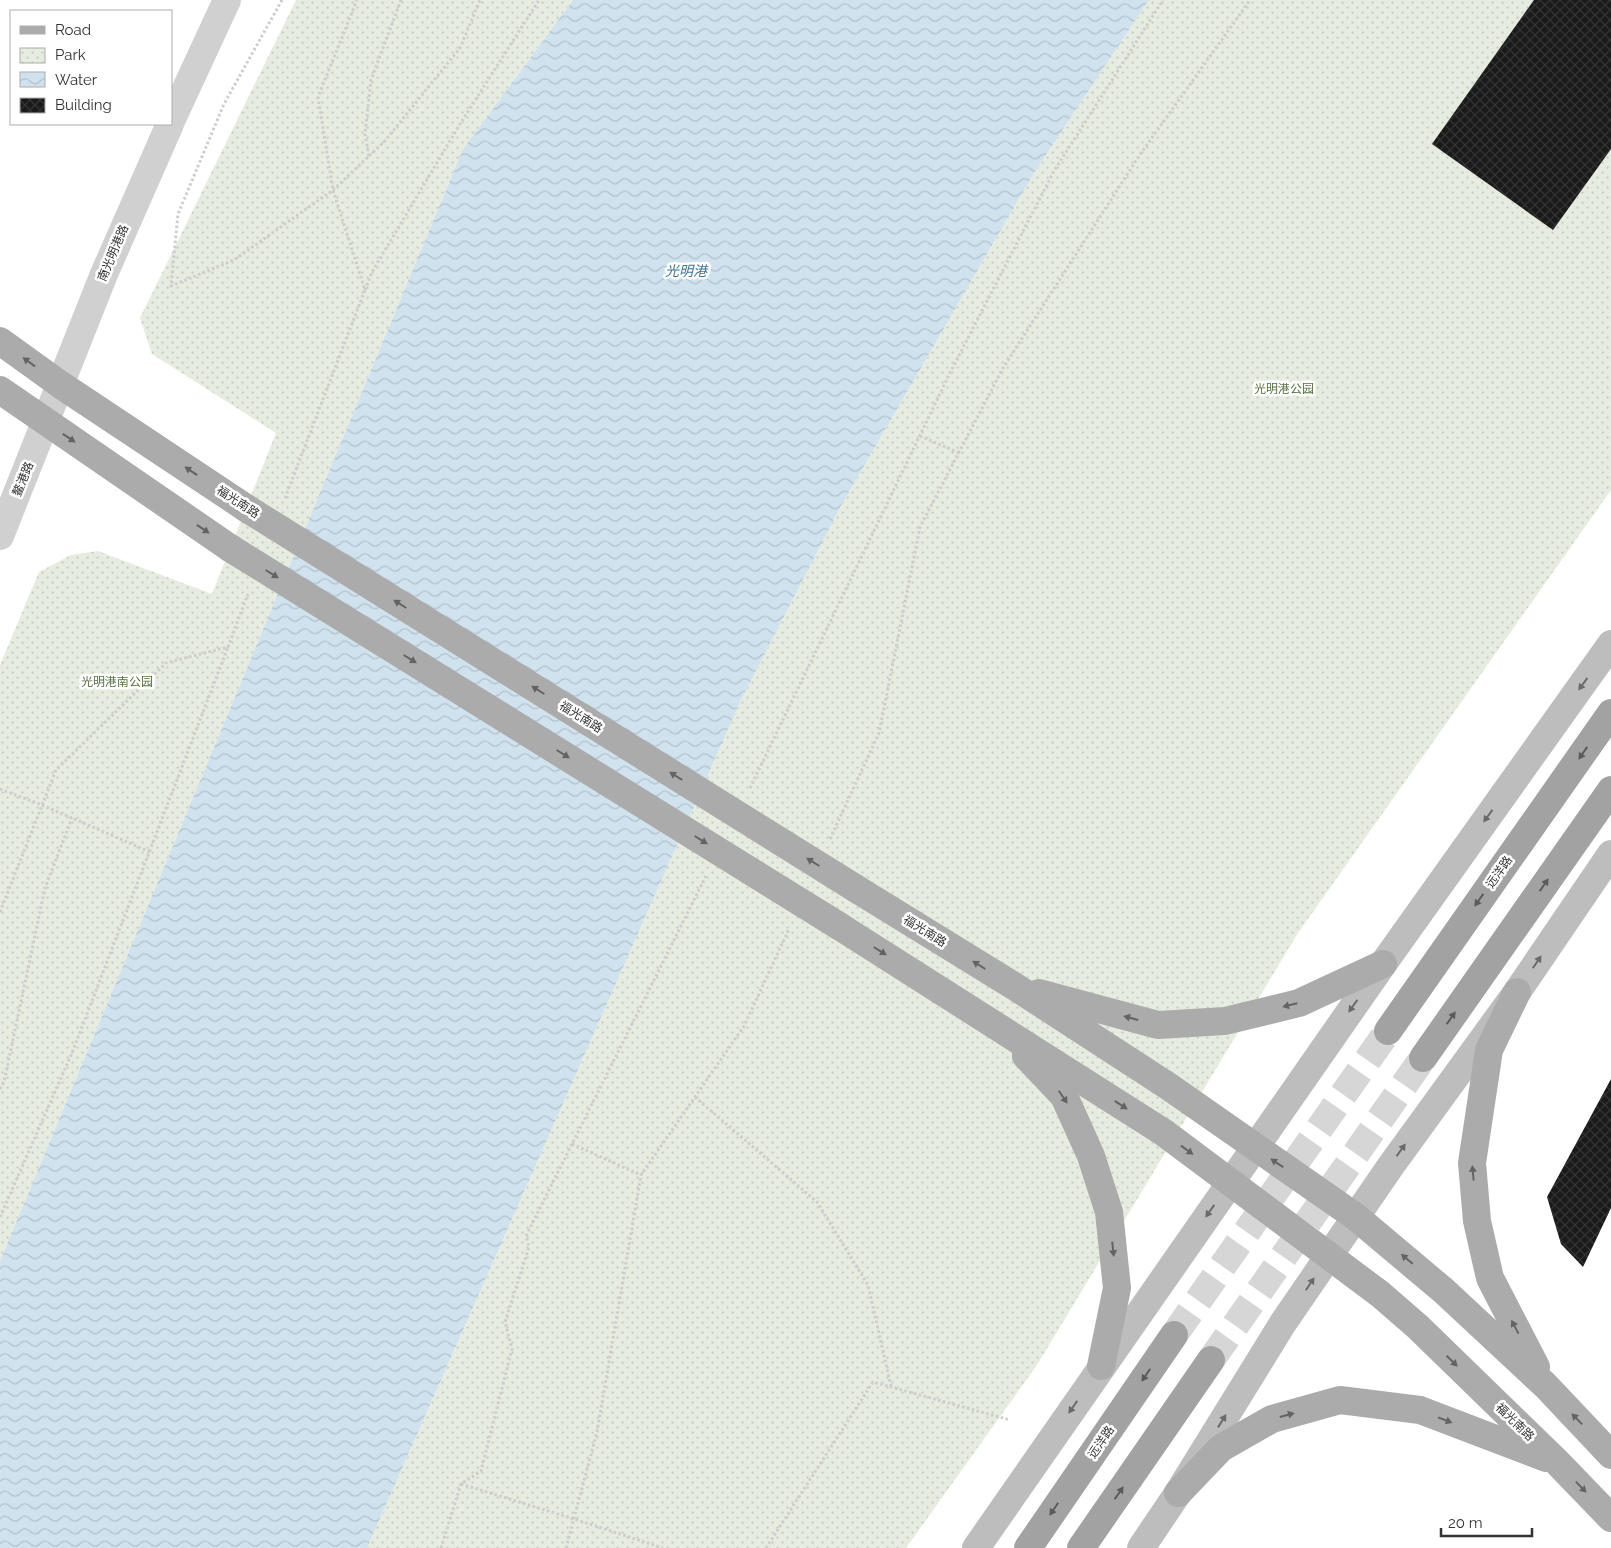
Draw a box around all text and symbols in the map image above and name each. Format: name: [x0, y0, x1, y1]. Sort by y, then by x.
legend: [10, 10, 172, 125]
text: Road: [55, 21, 91, 39]
text: Park: [55, 46, 86, 64]
text: Water: [55, 71, 98, 89]
text: Building: [55, 96, 112, 114]
street label: 南光明港路: [95, 223, 131, 283]
water label: 光明港: [665, 263, 709, 279]
one-way arrow: [22, 357, 36, 367]
park label: 光明港公园: [1254, 382, 1314, 396]
one-way arrow: [62, 433, 75, 443]
street label: 鳌港路: [10, 460, 36, 498]
one-way arrow: [184, 466, 197, 476]
street label: 福光南路: [214, 483, 262, 521]
one-way arrow: [196, 525, 210, 534]
one-way arrow: [265, 569, 278, 578]
one-way arrow: [393, 599, 407, 609]
one-way arrow: [403, 655, 417, 664]
park label: 光明港南公园: [81, 675, 153, 689]
one-way arrow: [1578, 677, 1588, 691]
one-way arrow: [531, 685, 544, 695]
street label: 福光南路: [557, 698, 605, 736]
one-way arrow: [1578, 746, 1588, 760]
one-way arrow: [556, 750, 570, 759]
one-way arrow: [669, 771, 682, 781]
one-way arrow: [1483, 809, 1493, 823]
one-way arrow: [695, 835, 708, 845]
street label: 远洋路: [1483, 853, 1515, 891]
one-way arrow: [807, 858, 820, 867]
one-way arrow: [1539, 878, 1549, 892]
one-way arrow: [1474, 893, 1484, 907]
street label: 福光南路: [901, 912, 949, 950]
one-way arrow: [874, 947, 887, 956]
one-way arrow: [1532, 955, 1542, 969]
one-way arrow: [973, 960, 986, 970]
one-way arrow: [1348, 999, 1358, 1013]
one-way arrow: [1283, 1001, 1298, 1009]
one-way arrow: [1446, 1011, 1456, 1025]
one-way arrow: [1123, 1013, 1138, 1021]
one-way arrow: [1058, 1090, 1067, 1104]
one-way arrow: [1114, 1100, 1127, 1109]
one-way arrow: [1396, 1144, 1407, 1157]
one-way arrow: [1180, 1145, 1194, 1155]
one-way arrow: [1270, 1158, 1284, 1168]
one-way arrow: [1468, 1165, 1476, 1181]
one-way arrow: [1205, 1204, 1215, 1217]
one-way arrow: [1109, 1242, 1117, 1258]
one-way arrow: [1401, 1254, 1414, 1265]
one-way arrow: [1305, 1278, 1315, 1291]
one-way arrow: [1511, 1320, 1519, 1335]
one-way arrow: [1446, 1354, 1458, 1366]
one-way arrow: [1141, 1369, 1151, 1382]
one-way arrow: [1069, 1400, 1078, 1413]
street label: 福光南路: [1493, 1400, 1537, 1444]
one-way arrow: [1280, 1410, 1295, 1418]
one-way arrow: [1571, 1414, 1583, 1426]
one-way arrow: [1218, 1415, 1227, 1428]
one-way arrow: [1438, 1416, 1453, 1424]
street label: 远洋路: [1085, 1423, 1117, 1461]
one-way arrow: [1574, 1481, 1586, 1493]
one-way arrow: [1114, 1487, 1124, 1500]
one-way arrow: [1049, 1503, 1059, 1516]
scale bar: [1441, 1506, 1532, 1538]
text: 20 m: [1448, 1514, 1483, 1532]

